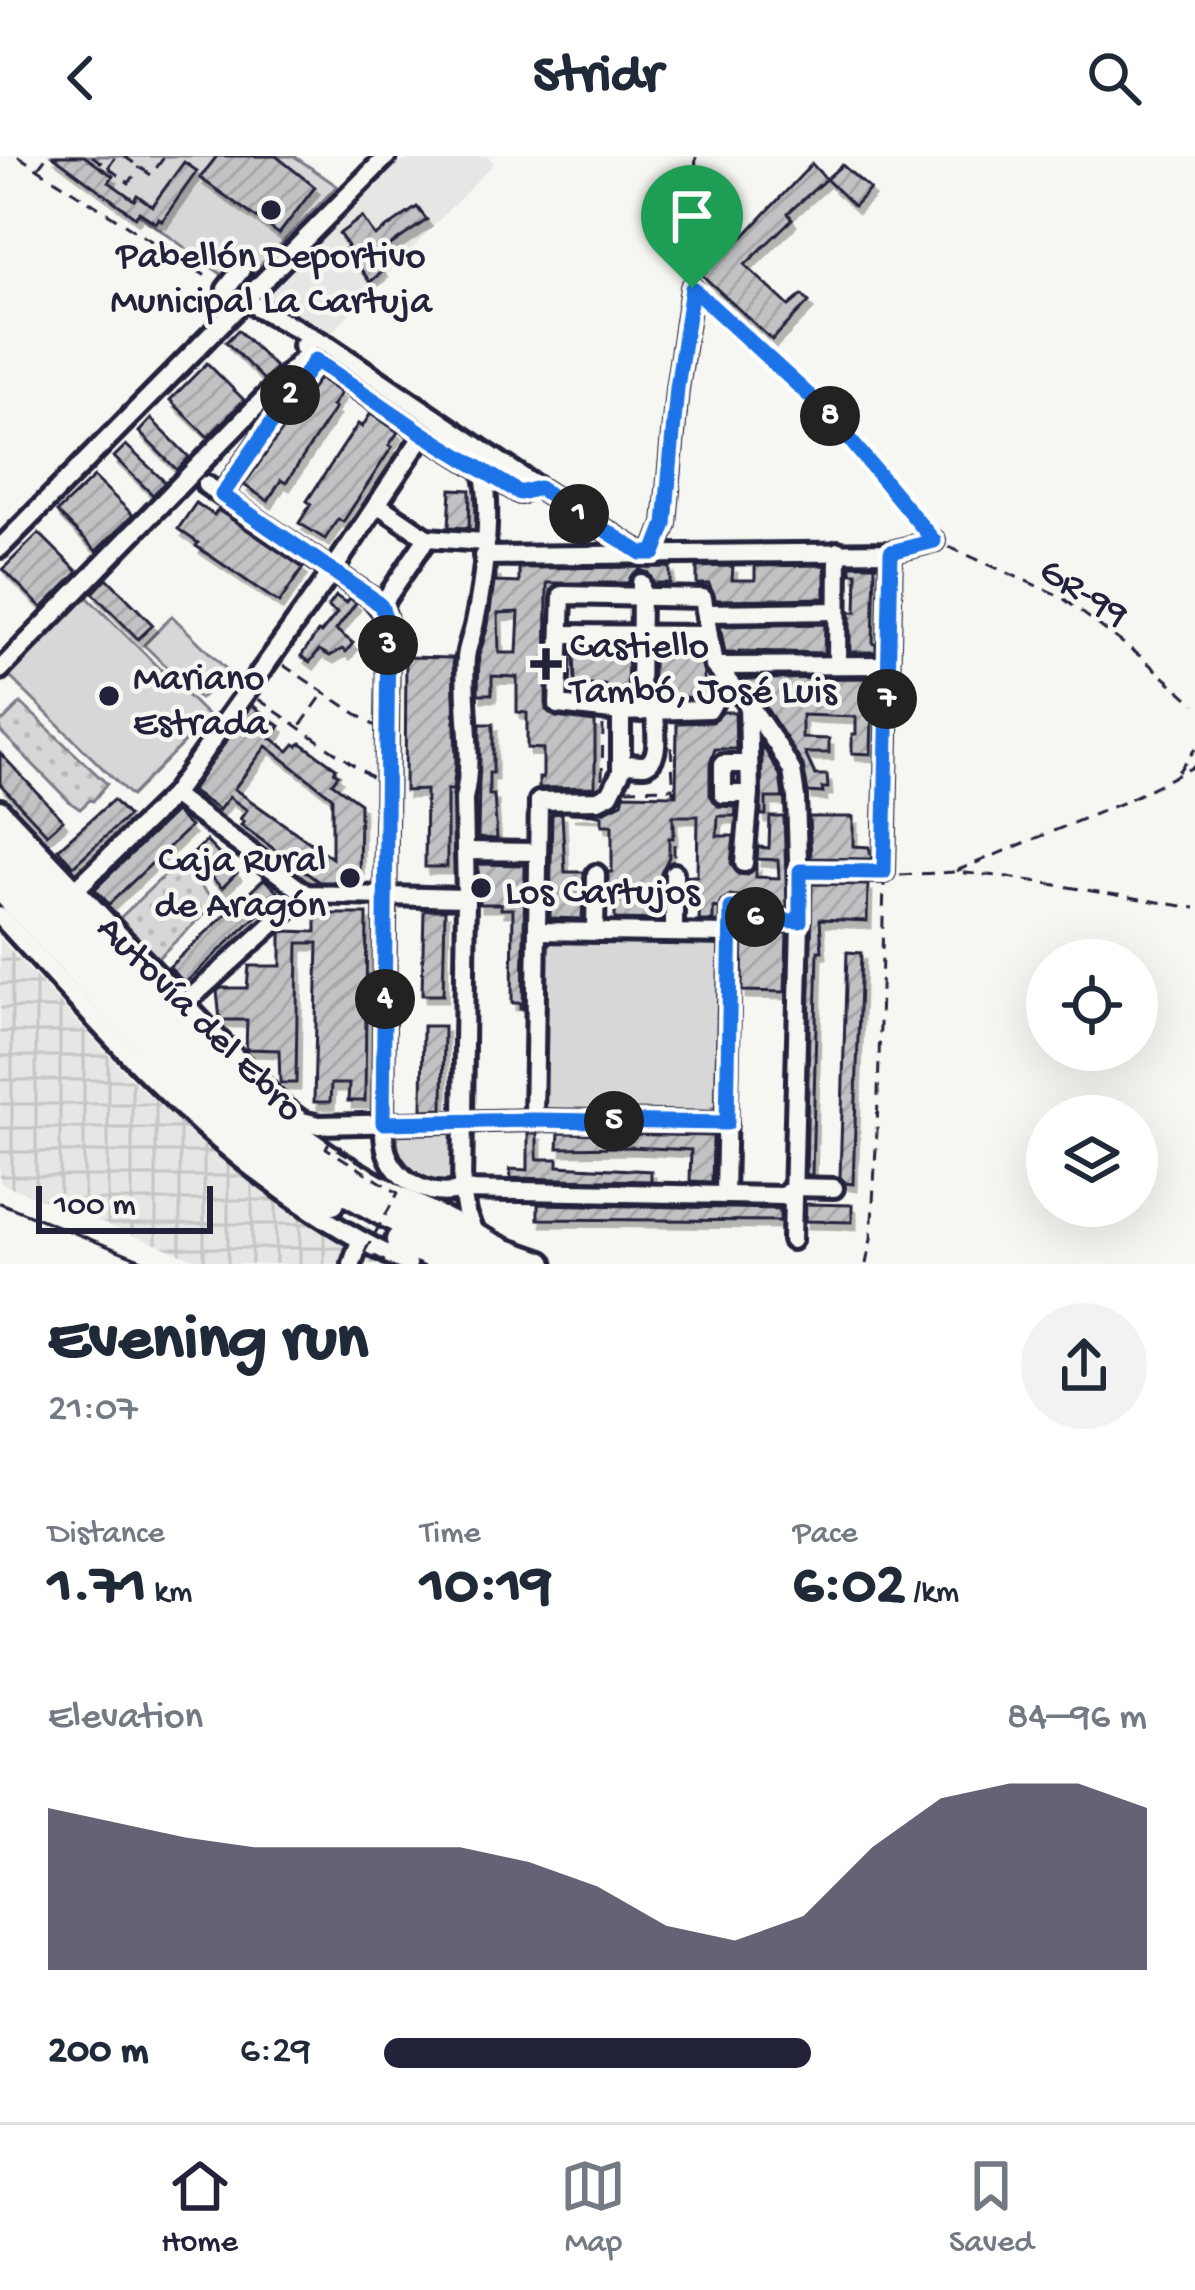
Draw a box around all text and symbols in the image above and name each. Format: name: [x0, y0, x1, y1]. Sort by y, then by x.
icon: back: [48, 45, 114, 111]
icon: search: [1081, 45, 1147, 111]
text: Stridr: [533, 46, 662, 110]
pin: [641, 165, 743, 288]
icon: arrive: [659, 183, 725, 249]
marker: Pabellón Deportivo Municipal La Cartuja: [258, 197, 284, 223]
place label: Pabellón Deportivo Municipal La Cartuja: [110, 236, 433, 327]
pin: 2: [260, 365, 320, 425]
text: 2: [282, 376, 298, 414]
pin: 8: [800, 386, 860, 446]
text: 8: [821, 397, 839, 435]
pin: 1: [549, 484, 609, 544]
text: 1: [572, 495, 586, 533]
street label: GR-99: [1029, 550, 1135, 640]
pin: 3: [358, 615, 418, 675]
text: 3: [379, 626, 397, 664]
place label: Castiello Tambó, José Luis: [568, 626, 838, 717]
marker: Castiello Tambó, José Luis: [533, 651, 559, 677]
place label: Mariano Estrada: [133, 658, 269, 749]
pin: 7: [857, 669, 917, 729]
text: 7: [878, 680, 896, 718]
marker: Mariano Estrada: [96, 683, 122, 709]
place label: Caja Rural de Aragón: [154, 840, 326, 931]
marker: Caja Rural de Aragón: [337, 865, 363, 891]
place label: Los Cartujos: [505, 872, 702, 918]
marker: Los Cartujos: [468, 875, 494, 901]
pin: 6: [725, 887, 785, 947]
text: 6: [747, 898, 763, 936]
street label: Autovía del Ebro: [85, 908, 311, 1134]
map controls: [1026, 939, 1158, 1227]
button: locate: [1026, 939, 1158, 1071]
pin: 4: [355, 969, 415, 1029]
text: 4: [377, 980, 393, 1018]
pin: 5: [584, 1091, 644, 1151]
button: layers: [1026, 1095, 1158, 1227]
text: 5: [605, 1102, 623, 1140]
scale bar: [36, 1180, 213, 1233]
text: 100 m: [54, 1188, 136, 1226]
button: share: [1021, 1303, 1147, 1429]
text: Evening run: [48, 1304, 368, 1382]
text: 21:07: [48, 1388, 138, 1434]
text: Distance: [48, 1516, 165, 1554]
text: Time: [420, 1516, 481, 1554]
text: Pace: [793, 1516, 857, 1554]
text: 1.71: [48, 1554, 147, 1624]
text: 10:19: [420, 1554, 552, 1624]
text: 6:02: [793, 1554, 905, 1624]
text: km: [147, 1575, 192, 1613]
text: /km: [905, 1575, 959, 1613]
text: Elevation: [48, 1696, 203, 1742]
text: 84–96 m: [1007, 1696, 1147, 1742]
text: 200 m: [48, 2030, 148, 2076]
text: 6:29: [240, 2030, 311, 2076]
tab: Home: [161, 2153, 238, 2263]
tab: Map: [560, 2153, 626, 2263]
tab: Saved: [949, 2153, 1034, 2263]

